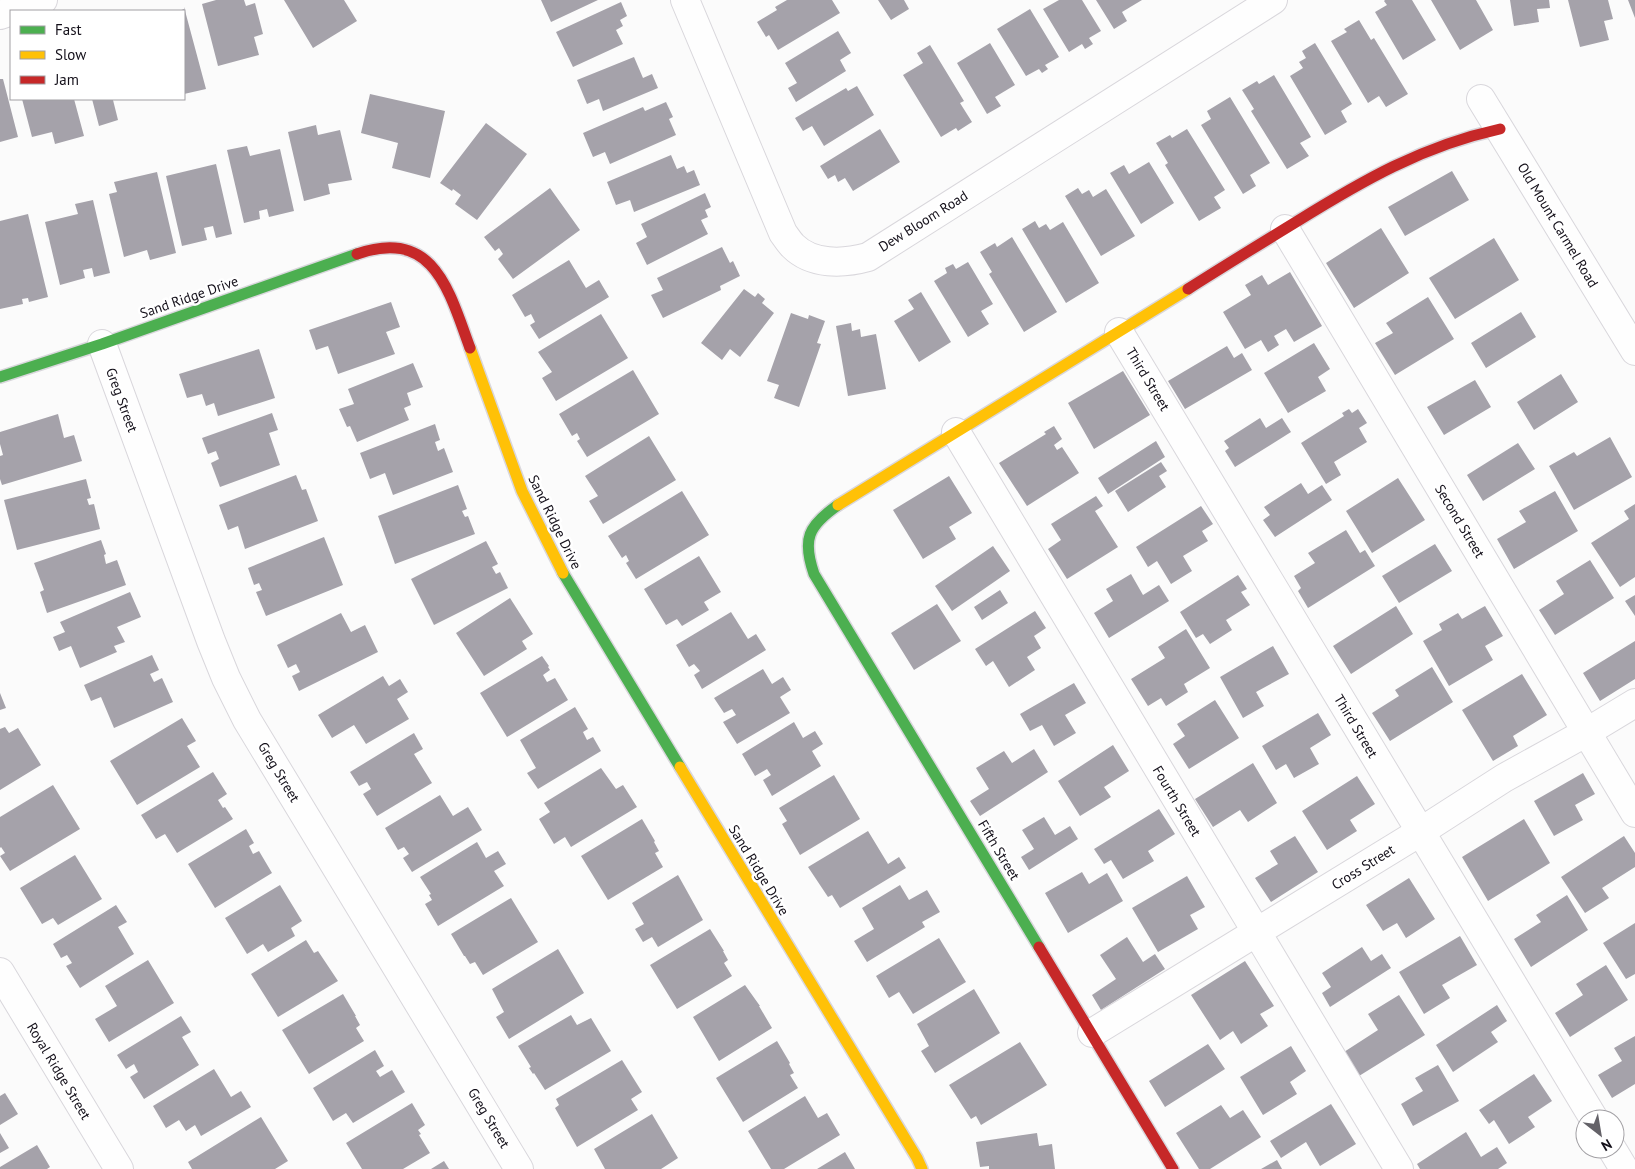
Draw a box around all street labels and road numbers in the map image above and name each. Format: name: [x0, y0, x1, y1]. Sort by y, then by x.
street label: Old Mount Carmel Road: [1514, 159, 1602, 291]
street label: Dew Bloom Road: [875, 186, 971, 256]
street label: Sand Ridge Drive: [138, 272, 240, 322]
street label: Third Street: [1122, 344, 1174, 414]
street label: Greg Street: [102, 365, 142, 435]
street label: Sand Ridge Drive: [524, 472, 586, 572]
street label: Second Street: [1431, 481, 1489, 561]
street label: Third Street: [1330, 691, 1382, 761]
street label: Greg Street: [254, 739, 304, 806]
street label: Fourth Street: [1149, 762, 1205, 840]
street label: Fifth Street: [974, 817, 1024, 884]
street label: Sand Ridge Drive: [725, 821, 793, 919]
street label: Cross Street: [1328, 840, 1398, 894]
street label: Royal Ridge Street: [23, 1019, 95, 1123]
street label: Greg Street: [464, 1085, 514, 1152]

